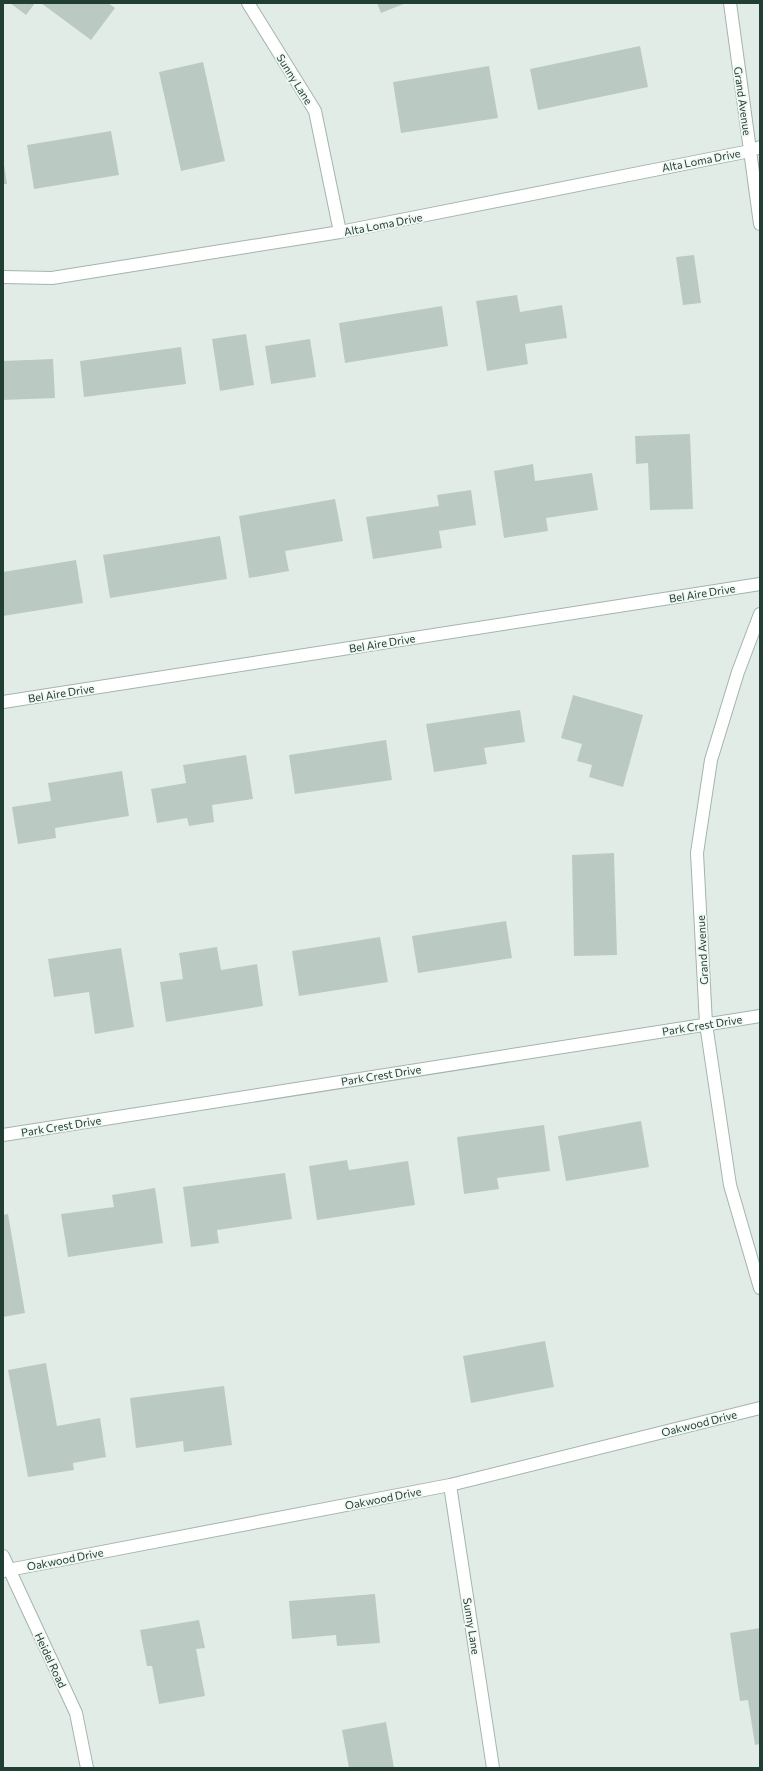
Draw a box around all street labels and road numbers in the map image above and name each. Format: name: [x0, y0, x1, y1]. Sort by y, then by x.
street label: Sunny Lane: [274, 51, 316, 107]
street label: Grand Avenue: [732, 66, 754, 137]
street label: Alta Loma Drive: [661, 146, 742, 174]
street label: Alta Loma Drive: [343, 210, 424, 238]
street label: Bel Aire Drive: [668, 581, 736, 605]
street label: Bel Aire Drive: [348, 631, 416, 655]
street label: Bel Aire Drive: [27, 681, 95, 705]
street label: Grand Avenue: [694, 915, 710, 985]
street label: Park Crest Drive: [661, 1012, 743, 1038]
street label: Park Crest Drive: [340, 1062, 422, 1088]
street label: Park Crest Drive: [20, 1113, 102, 1139]
street label: Oakwood Drive: [660, 1407, 738, 1439]
street label: Oakwood Drive: [344, 1484, 422, 1512]
street label: Oakwood Drive: [26, 1545, 104, 1573]
street label: Sunny Lane: [461, 1597, 483, 1655]
street label: Heidel Road: [33, 1630, 69, 1690]

